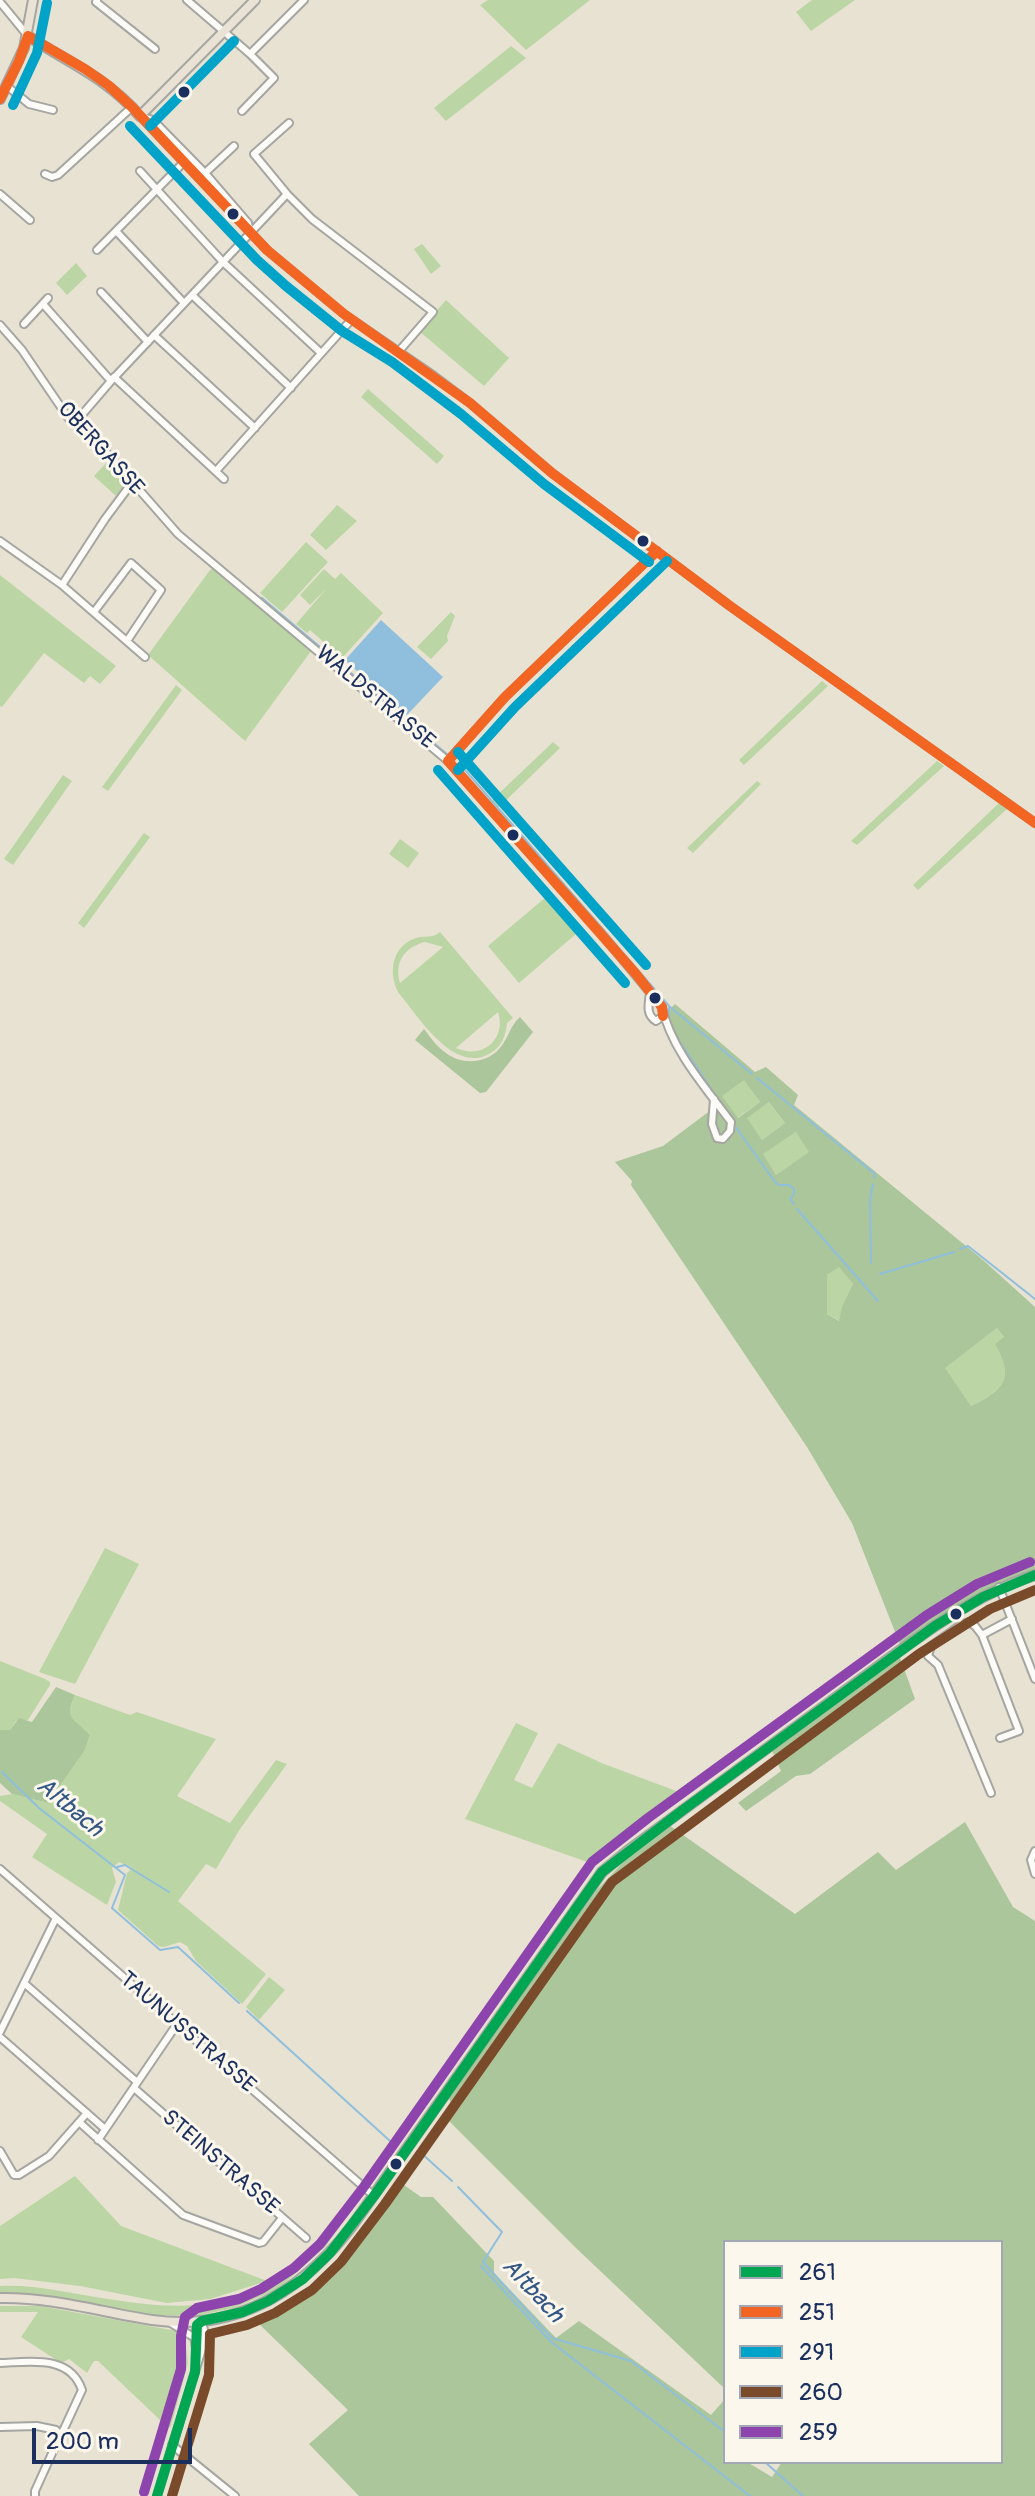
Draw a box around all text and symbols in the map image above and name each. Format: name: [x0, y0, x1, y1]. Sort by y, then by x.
unlabelled marker: [176, 84, 192, 100]
unlabelled marker: [225, 206, 241, 222]
street label: OBERGASSE: [51, 397, 149, 501]
unlabelled marker: [635, 533, 651, 549]
street label: WALDSTRASSE: [310, 641, 440, 755]
unlabelled marker: [505, 827, 521, 843]
unlabelled marker: [647, 990, 663, 1006]
unlabelled marker: [948, 1606, 964, 1622]
water label: Altbach: [30, 1772, 108, 1844]
street label: TAUNUSSTRASSE: [114, 1967, 260, 2099]
street label: STEINSTRASSE: [156, 2105, 284, 2221]
unlabelled marker: [388, 2156, 404, 2172]
legend: [723, 2240, 1003, 2464]
water label: Altbach: [495, 2253, 569, 2329]
text: 261: [799, 2258, 836, 2287]
text: 251: [799, 2298, 835, 2327]
text: 291: [799, 2338, 834, 2367]
text: 260: [799, 2378, 843, 2407]
scale bar: [36, 2412, 196, 2462]
text: 259: [799, 2418, 838, 2447]
text: 200 m: [46, 2427, 119, 2456]

